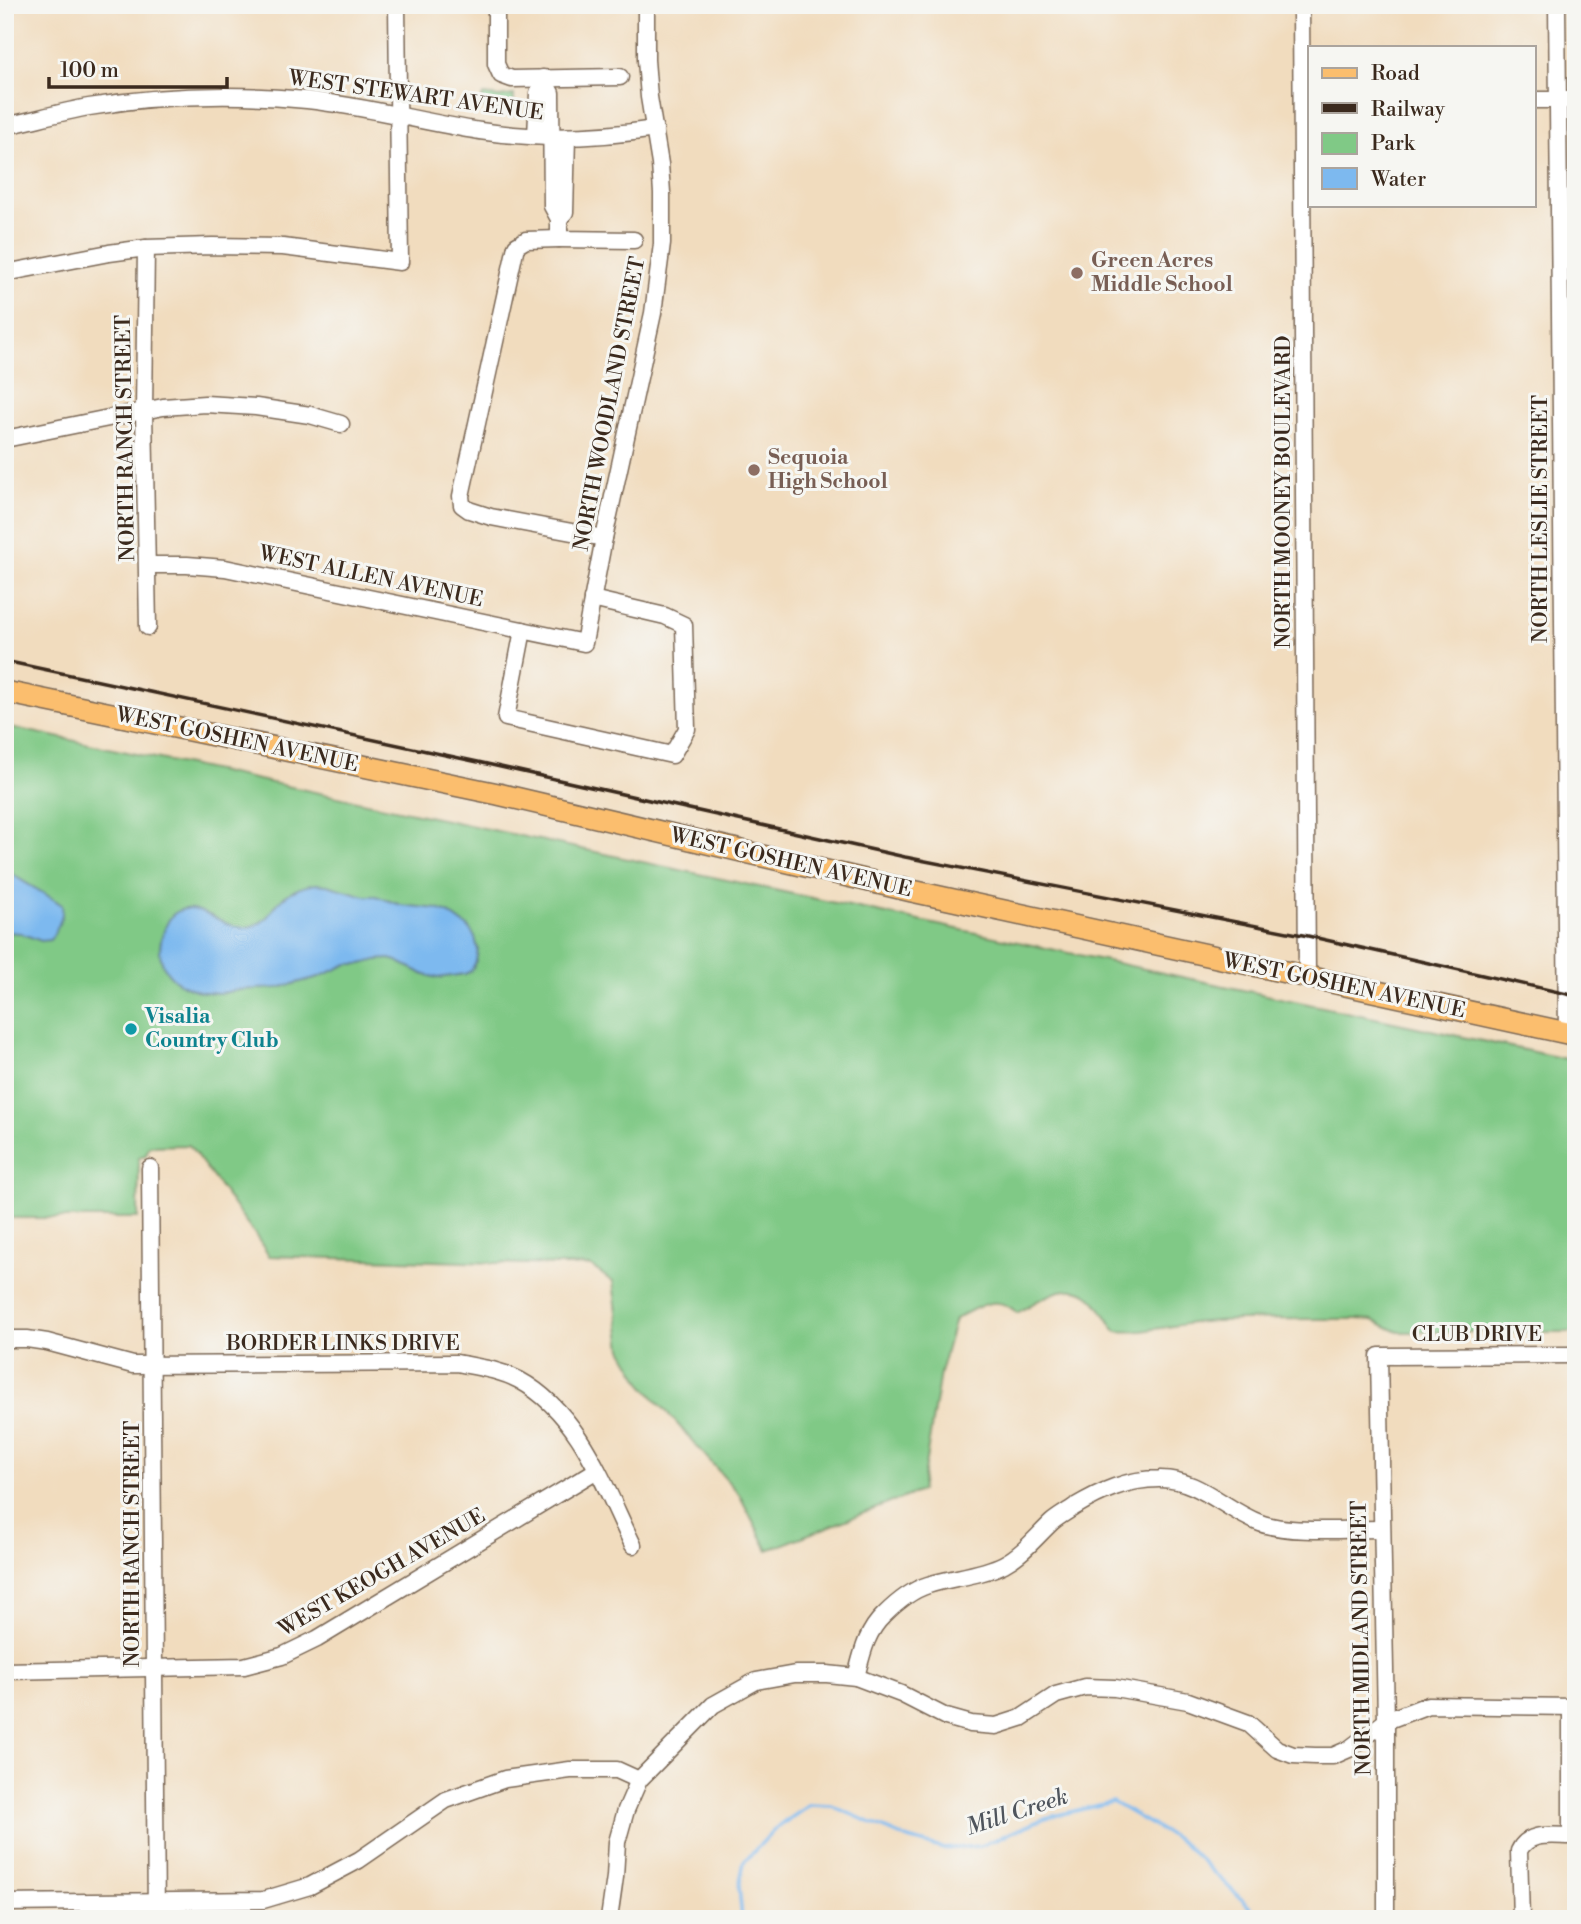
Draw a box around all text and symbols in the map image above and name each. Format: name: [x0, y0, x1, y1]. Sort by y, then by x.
scale bar: [49, 46, 228, 90]
legend: [1308, 46, 1536, 206]
text: 100 m: [60, 58, 119, 84]
text: Road: [1371, 61, 1420, 87]
street label: WEST STEWART AVENUE: [286, 65, 545, 127]
text: Railway: [1371, 97, 1446, 123]
text: Park: [1371, 131, 1416, 157]
text: Water: [1370, 167, 1426, 193]
place label: Green Acres Middle School: [1091, 248, 1233, 298]
street label: NORTH WOODLAND STREET: [569, 254, 651, 553]
marker: Green Acres Middle School: [1069, 265, 1085, 281]
street label: NORTH RANCH STREET: [111, 314, 141, 561]
street label: NORTH MOONEY BOULEVARD: [1271, 335, 1297, 649]
street label: NORTH LESLIE STREET: [1528, 395, 1554, 643]
place label: Sequoia High School: [768, 445, 888, 495]
marker: Sequoia High School: [746, 462, 762, 478]
street label: WEST ALLEN AVENUE: [256, 540, 485, 613]
street label: WEST GOSHEN AVENUE: [112, 701, 361, 778]
street label: WEST GOSHEN AVENUE: [667, 822, 914, 903]
street label: WEST GOSHEN AVENUE: [1219, 947, 1468, 1024]
place label: Visalia Country Club: [144, 1004, 279, 1054]
marker: Visalia Country Club: [123, 1021, 139, 1037]
street label: CLUB DRIVE: [1412, 1322, 1542, 1348]
street label: BORDER LINKS DRIVE: [225, 1331, 460, 1357]
street label: NORTH RANCH STREET: [120, 1421, 146, 1667]
street label: NORTH MIDLAND STREET: [1347, 1500, 1377, 1776]
street label: WEST KEOGH AVENUE: [273, 1503, 490, 1643]
water label: Mill Creek: [962, 1782, 1072, 1842]

